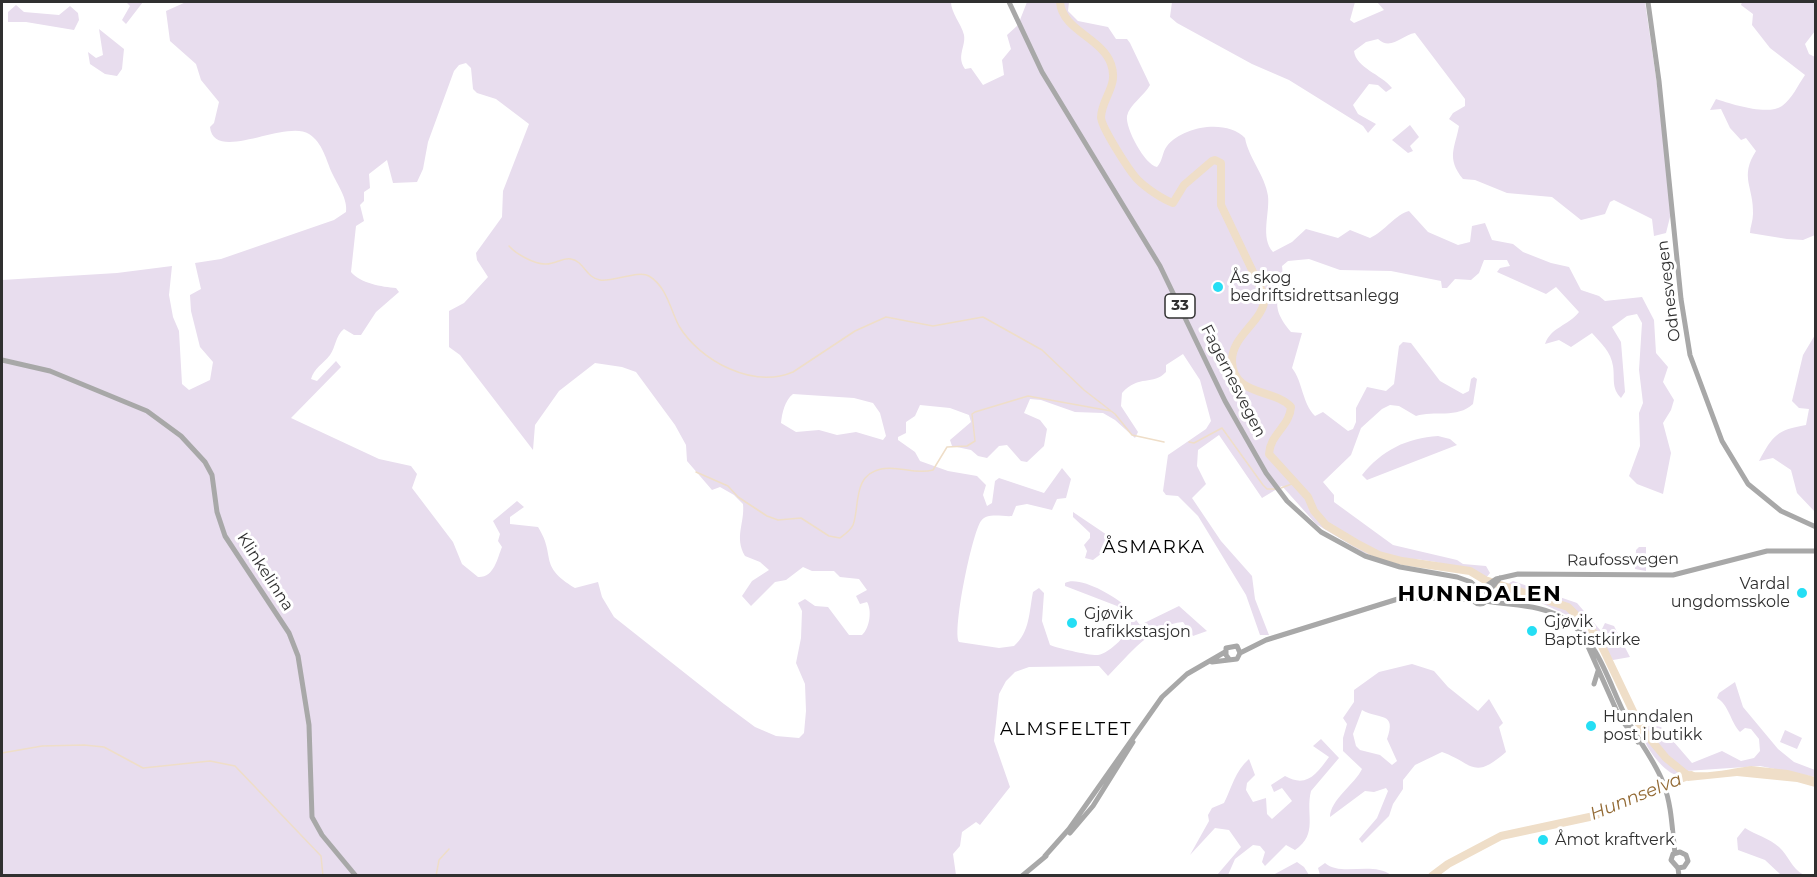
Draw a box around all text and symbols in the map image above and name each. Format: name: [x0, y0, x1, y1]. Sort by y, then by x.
street label: Odnesvegen: [1653, 239, 1685, 343]
place label: Ås skog bedriftsidrettsanlegg: [1230, 268, 1399, 306]
marker: Ås skog bedriftsidrettsanlegg: [1211, 280, 1225, 294]
road number: 33: [1165, 294, 1195, 318]
street label: Fagernesvegen: [1196, 321, 1270, 441]
street label: Klinkelinna: [233, 529, 297, 615]
district label: ÅSMARKA: [1103, 537, 1205, 559]
street label: Raufossvegen: [1567, 549, 1679, 571]
place label: Vardal ungdomsskole: [1671, 574, 1790, 612]
district label: HUNNDALEN: [1398, 582, 1562, 608]
marker: Vardal ungdomsskole: [1795, 586, 1809, 600]
place label: Gjøvik trafikkstasjon: [1084, 604, 1191, 642]
place label: Gjøvik Baptistkirke: [1544, 612, 1641, 650]
marker: Gjøvik trafikkstasjon: [1065, 616, 1079, 630]
marker: Gjøvik Baptistkirke: [1525, 624, 1539, 638]
place label: Hunndalen post i butikk: [1603, 707, 1702, 745]
district label: ALMSFELTET: [1000, 719, 1132, 741]
marker: Hunndalen post i butikk: [1584, 719, 1598, 733]
water label: Hunnselva: [1587, 769, 1685, 825]
place label: Åmot kraftverk: [1555, 830, 1675, 850]
marker: Åmot kraftverk: [1536, 833, 1550, 847]

